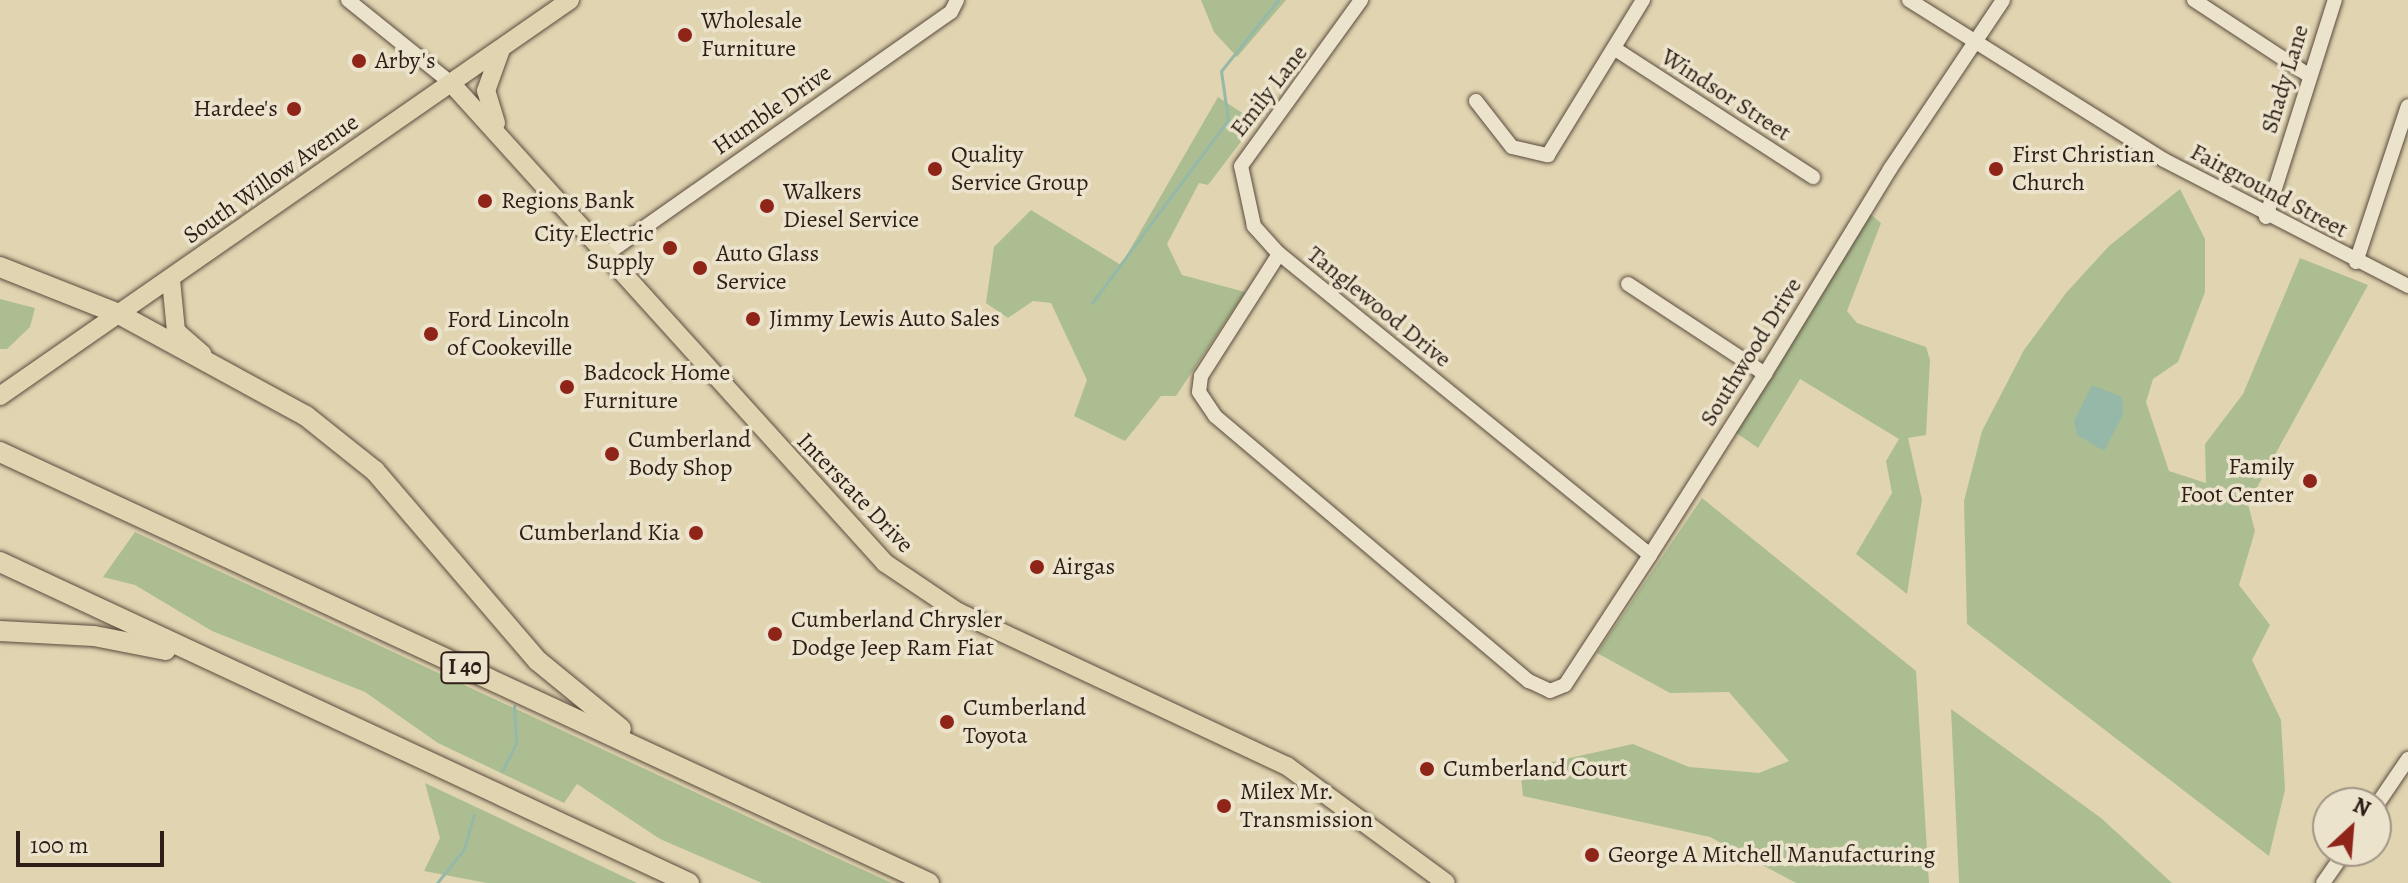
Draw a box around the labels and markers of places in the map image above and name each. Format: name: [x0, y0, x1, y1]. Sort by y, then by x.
place label: Wholesale Furniture: [701, 7, 802, 63]
marker: Wholesale Furniture: [676, 26, 694, 44]
place label: Arby's: [375, 47, 436, 75]
marker: Arby's: [350, 52, 368, 70]
place label: Hardee's: [193, 95, 278, 123]
marker: Hardee's: [285, 100, 303, 118]
place label: Quality Service Group: [951, 141, 1088, 197]
place label: First Christian Church: [2012, 141, 2155, 197]
marker: Quality Service Group: [926, 160, 944, 178]
marker: First Christian Church: [1987, 160, 2005, 178]
place label: Walkers Diesel Service: [783, 178, 919, 234]
place label: Regions Bank: [501, 187, 634, 215]
marker: Regions Bank: [476, 192, 494, 210]
marker: Walkers Diesel Service: [758, 197, 776, 215]
place label: City Electric Supply: [534, 220, 654, 276]
marker: City Electric Supply: [661, 239, 679, 257]
place label: Auto Glass Service: [716, 240, 819, 296]
marker: Auto Glass Service: [691, 259, 709, 277]
place label: Jimmy Lewis Auto Sales: [769, 305, 1000, 333]
place label: Ford Lincoln of Cookeville: [447, 306, 572, 362]
marker: Jimmy Lewis Auto Sales: [744, 310, 762, 328]
marker: Ford Lincoln of Cookeville: [422, 325, 440, 343]
place label: Badcock Home Furniture: [583, 359, 730, 415]
marker: Badcock Home Furniture: [558, 378, 576, 396]
place label: Cumberland Body Shop: [628, 426, 751, 482]
marker: Cumberland Body Shop: [603, 445, 621, 463]
place label: Family Foot Center: [2180, 453, 2294, 509]
marker: Family Foot Center: [2301, 472, 2319, 490]
place label: Cumberland Kia: [519, 519, 680, 547]
marker: Cumberland Kia: [687, 524, 705, 542]
place label: Airgas: [1053, 553, 1115, 581]
marker: Airgas: [1028, 558, 1046, 576]
place label: Cumberland Chrysler Dodge Jeep Ram Fiat: [791, 606, 1002, 662]
marker: Cumberland Chrysler Dodge Jeep Ram Fiat: [766, 625, 784, 643]
place label: Cumberland Toyota: [963, 694, 1086, 750]
marker: Cumberland Toyota: [938, 713, 956, 731]
place label: Cumberland Court: [1443, 755, 1628, 783]
marker: Cumberland Court: [1418, 760, 1436, 778]
place label: Milex Mr. Transmission: [1240, 778, 1373, 834]
marker: Milex Mr. Transmission: [1215, 797, 1233, 815]
place label: George A Mitchell Manufacturing: [1608, 841, 1935, 869]
marker: George A Mitchell Manufacturing: [1583, 846, 1601, 864]

